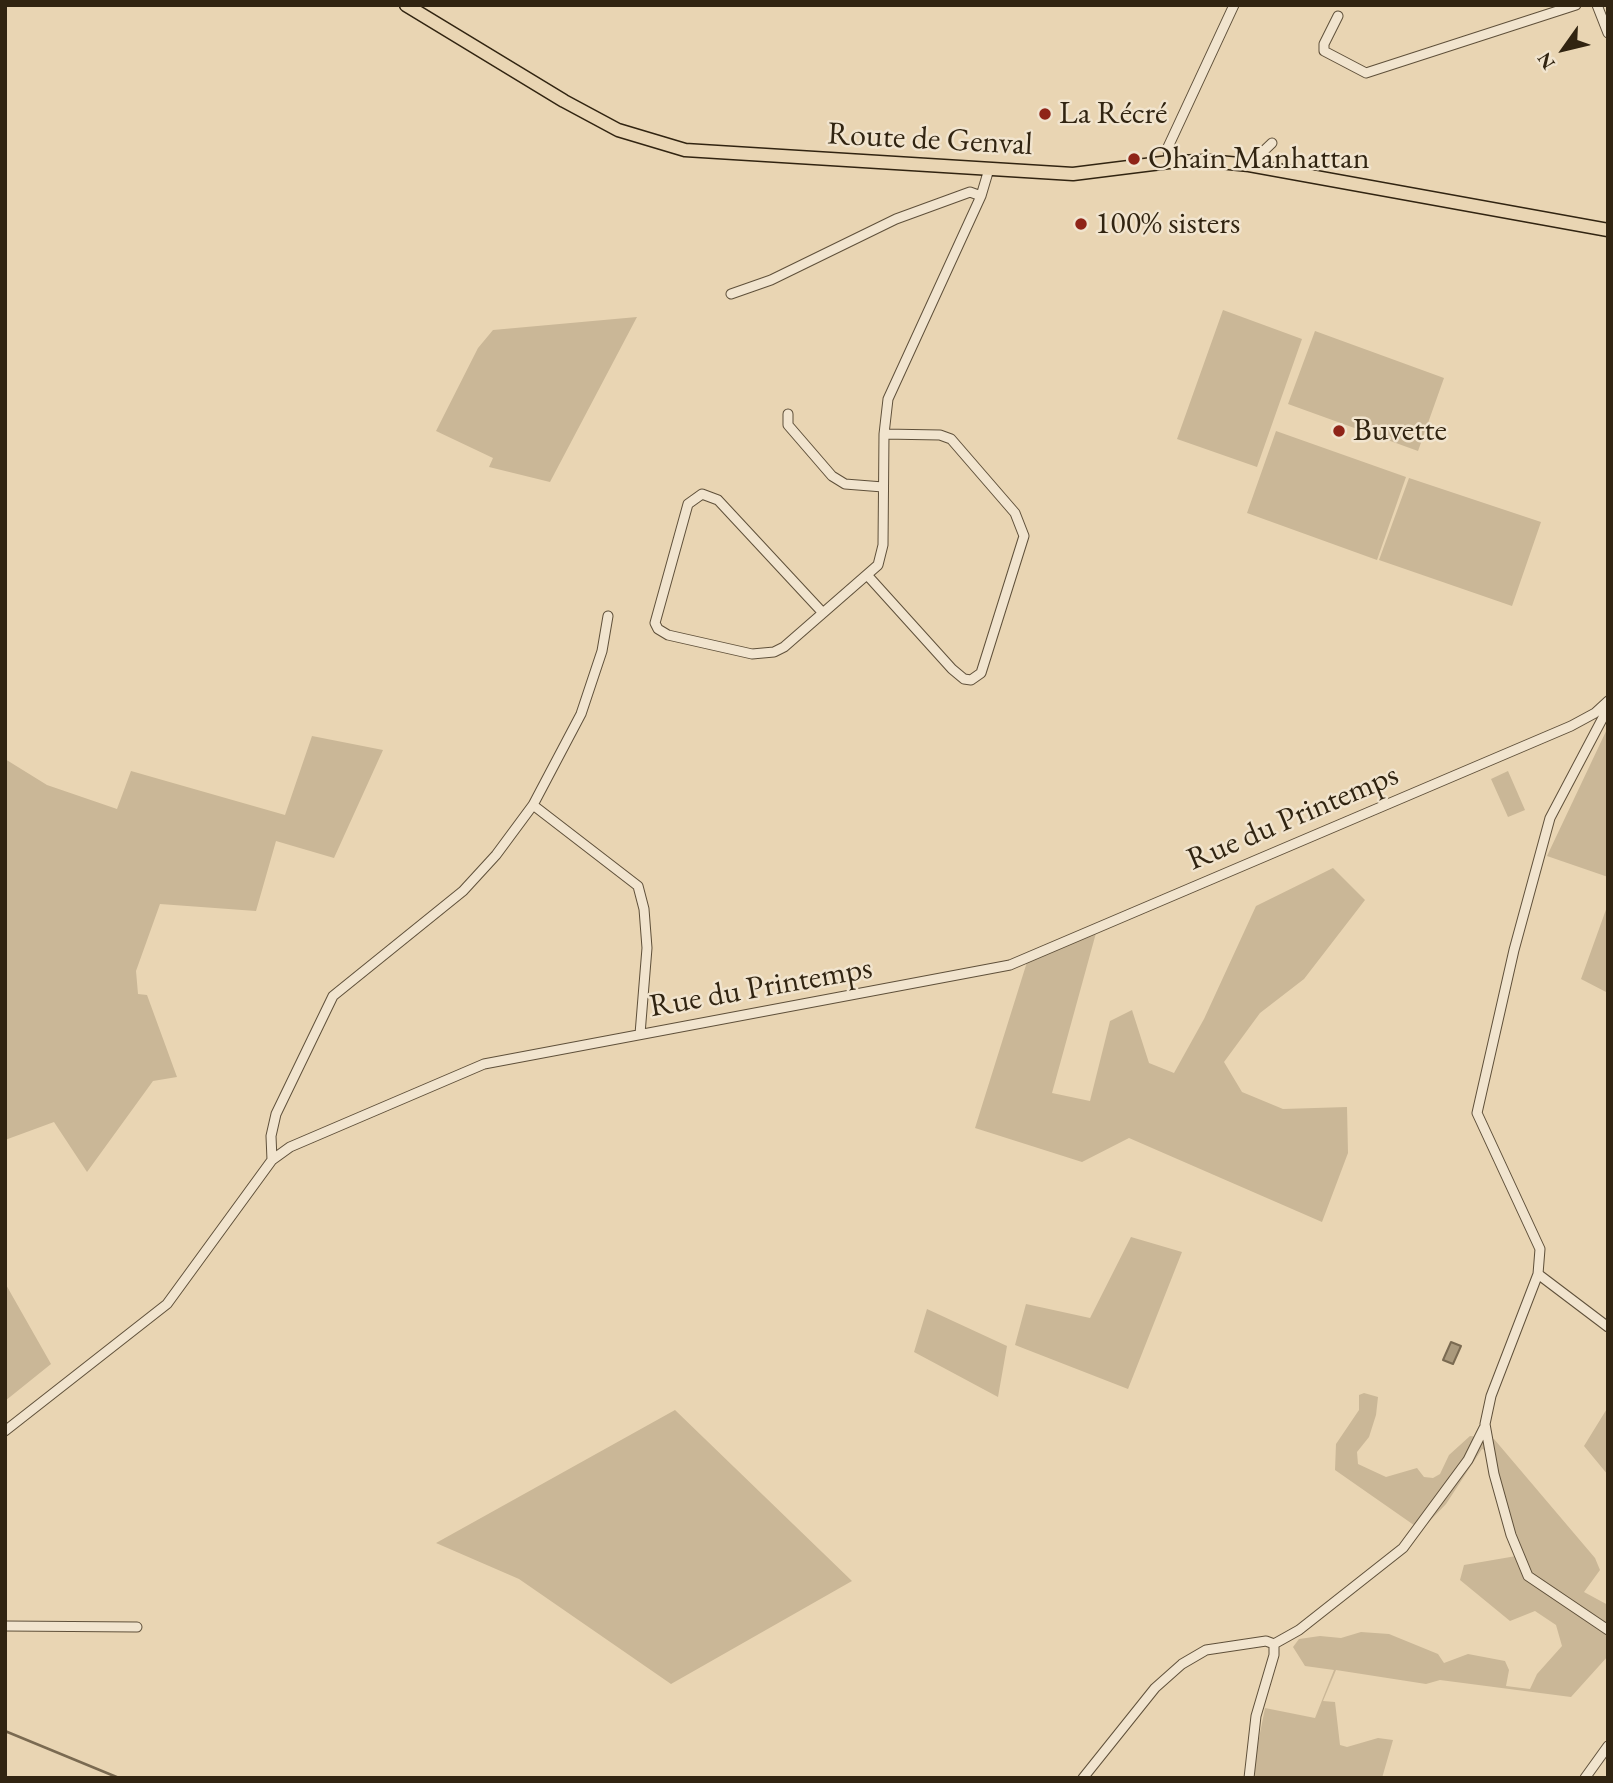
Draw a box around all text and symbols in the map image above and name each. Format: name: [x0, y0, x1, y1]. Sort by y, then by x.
north arrow: [1529, 14, 1599, 84]
text: N: [1532, 48, 1561, 74]
place label: La Récré: [1059, 95, 1168, 133]
marker: La Récré: [1037, 106, 1053, 122]
street label: Route de Genval: [826, 115, 1034, 165]
place label: Ohain Manhattan: [1148, 140, 1370, 178]
marker: Ohain Manhattan: [1126, 151, 1142, 167]
place label: 100% sisters: [1095, 205, 1240, 243]
marker: 100% sisters: [1073, 216, 1089, 232]
place label: Buvette: [1353, 412, 1447, 450]
marker: Buvette: [1331, 423, 1347, 439]
street label: Rue du Printemps: [1182, 756, 1404, 880]
street label: Rue du Printemps: [647, 950, 875, 1026]

